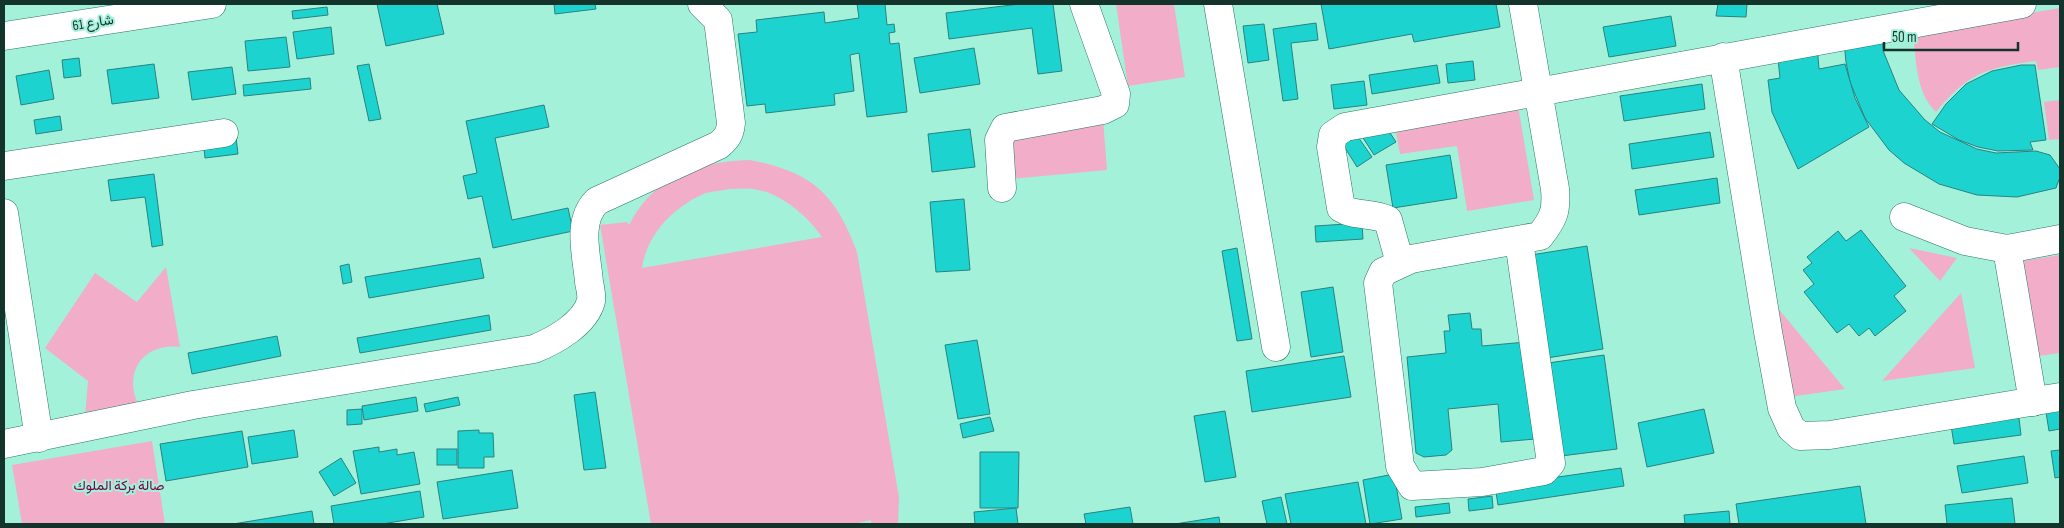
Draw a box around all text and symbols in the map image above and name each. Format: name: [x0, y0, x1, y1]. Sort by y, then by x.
street label: شارع 61: [71, 11, 115, 36]
scale bar: [1884, 20, 2018, 52]
text: 50 m: [1892, 28, 1917, 47]
park label: صالة بركة الملوك: [73, 477, 165, 494]

